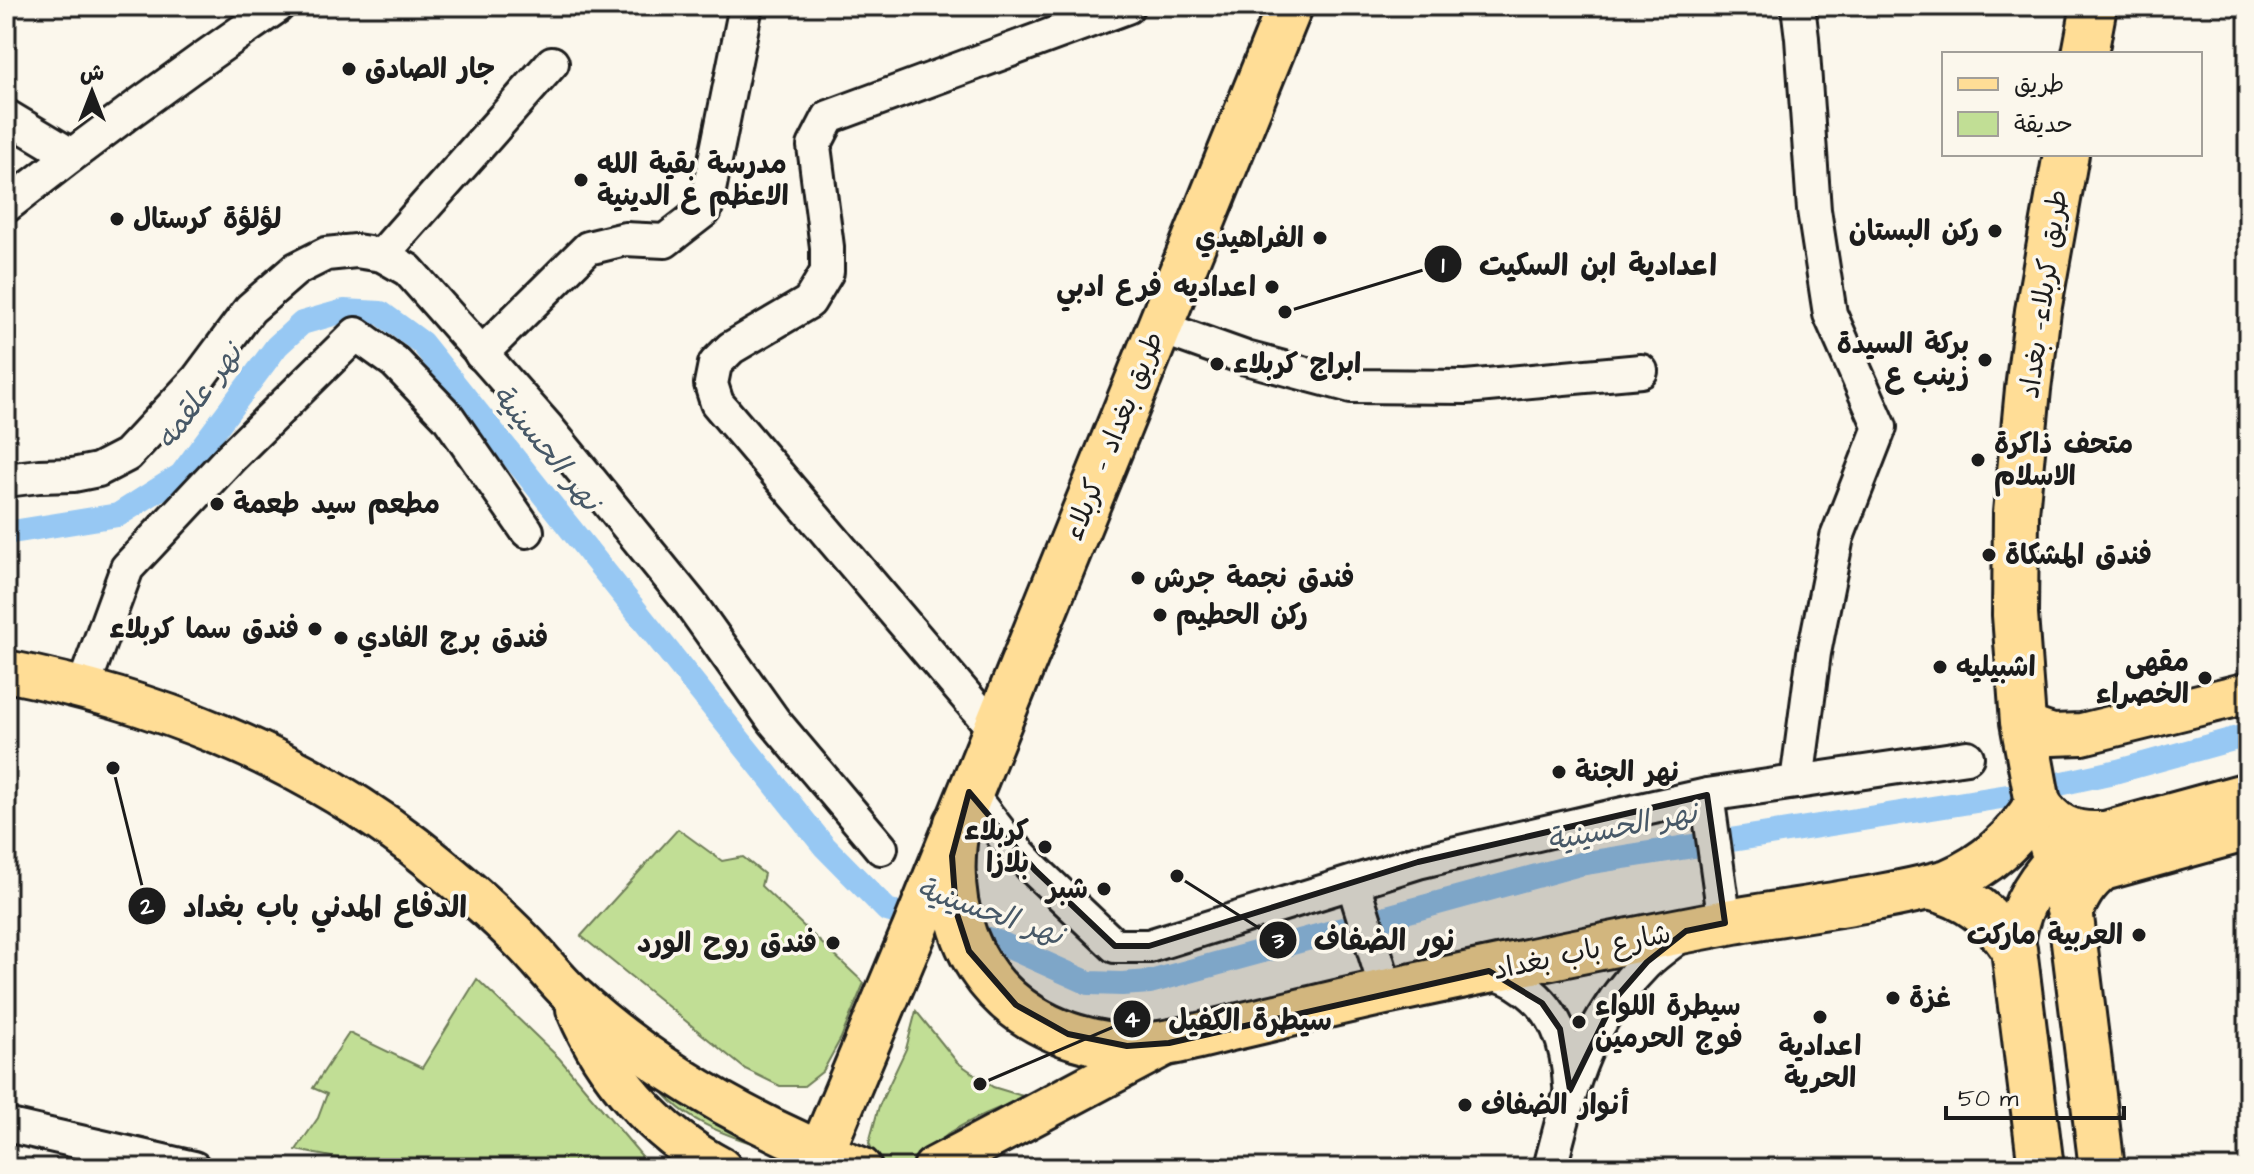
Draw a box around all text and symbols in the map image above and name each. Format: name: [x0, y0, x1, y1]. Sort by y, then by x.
place label: جار الصادق: [365, 50, 495, 89]
north arrow: [52, 52, 132, 132]
legend: [1942, 52, 2202, 156]
text: ش: [80, 58, 104, 89]
marker: جار الصادق: [340, 60, 358, 78]
text: طريق: [2014, 68, 2064, 102]
text: حديقة: [2014, 108, 2073, 142]
place label: مدرسة بقية الله الاعظم ع الدينية: [597, 145, 789, 217]
marker: مدرسة بقية الله الاعظم ع الدينية: [572, 171, 590, 189]
street label: طريق كربلاء- بغداد: [2010, 187, 2078, 401]
place label: لؤلؤة كرستال: [133, 200, 282, 239]
marker: لؤلؤة كرستال: [108, 210, 126, 228]
place label: ركن البستان: [1849, 212, 1979, 251]
place label: الفراهيدي: [1195, 219, 1304, 258]
marker: ركن البستان: [1986, 222, 2004, 240]
marker: الفراهيدي: [1311, 229, 1329, 247]
callout: اعدادية ابن السكيت: [1423, 237, 1733, 291]
text: اعدادية ابن السكيت: [1479, 245, 1717, 287]
text: 1: [1441, 249, 1445, 283]
place label: اعداديه فرع ادبي: [1056, 268, 1256, 312]
marker: اعداديه فرع ادبي: [1263, 278, 1281, 296]
place label: بركة السيدة زينب ع: [1837, 325, 1969, 396]
street label: طريق بغداد - كربلاء: [1054, 326, 1174, 546]
water label: نهر علقمه: [145, 333, 255, 459]
place label: ابراج كربلاء: [1233, 345, 1361, 384]
marker: بركة السيدة زينب ع: [1976, 351, 1994, 369]
marker: ابراج كربلاء: [1208, 355, 1226, 373]
water label: نهر الحسينية: [482, 376, 612, 523]
place label: متحف ذاكرة الاسلام: [1994, 425, 2133, 497]
marker: متحف ذاكرة الاسلام: [1969, 451, 1987, 469]
place label: مطعم سيد طعمة: [233, 485, 440, 525]
marker: مطعم سيد طعمة: [208, 495, 226, 513]
place label: فندق المشكاة: [2005, 536, 2152, 575]
marker: فندق المشكاة: [1980, 546, 1998, 564]
place label: فندق نجمة جرش: [1154, 559, 1355, 598]
marker: فندق نجمة جرش: [1129, 569, 1147, 587]
place label: ركن الحطيم: [1176, 596, 1308, 636]
marker: ركن الحطيم: [1151, 606, 1169, 624]
place label: فندق سما كربلاء: [109, 610, 299, 649]
place label: فندق برج الفادي: [357, 619, 548, 658]
marker: فندق سما كربلاء: [306, 620, 324, 638]
marker: فندق برج الفادي: [332, 629, 350, 647]
place label: مقهى الخصراء: [2096, 643, 2189, 714]
place label: اشبيليه: [1956, 648, 2036, 687]
marker: اشبيليه: [1931, 658, 1949, 676]
marker: مقهى الخصراء: [2196, 669, 2214, 687]
place label: نهر الجنة: [1575, 753, 1679, 792]
marker: نهر الجنة: [1550, 763, 1568, 781]
water label: نهر الحسينية: [1543, 791, 1704, 862]
place label: كربلاء بلازا: [964, 812, 1030, 883]
marker: كربلاء بلازا: [1036, 838, 1054, 856]
water label: نهر الحسينية: [911, 867, 1072, 958]
place label: شبر: [1043, 870, 1088, 909]
callout: الدفاع المدني باب بغداد: [127, 879, 483, 933]
marker: شبر: [1095, 880, 1113, 898]
text: الدفاع المدني باب بغداد: [183, 887, 467, 933]
text: 2: [139, 890, 154, 924]
callout: نور الضفاف: [1258, 913, 1471, 967]
street label: شارع باب بغداد: [1489, 914, 1675, 990]
place label: العربية ماركت: [1967, 916, 2123, 955]
text: نور الضفاف: [1314, 920, 1454, 962]
place label: فندق روح الورد: [637, 924, 817, 963]
text: 3: [1271, 924, 1285, 958]
marker: العربية ماركت: [2130, 926, 2148, 944]
marker: فندق روح الورد: [824, 934, 842, 952]
place label: غزة: [1909, 979, 1951, 1018]
place label: سيطرة اللواء فوج الحرمين: [1595, 987, 1743, 1058]
marker: غزة: [1884, 989, 1902, 1007]
callout: سيطرة الكفيل: [1112, 992, 1348, 1046]
text: سيطرة الكفيل: [1168, 1000, 1332, 1042]
text: 4: [1124, 1003, 1141, 1037]
marker: اعدادية الحرية: [1811, 1008, 1829, 1026]
marker: سيطرة اللواء فوج الحرمين: [1570, 1013, 1588, 1031]
place label: اعدادية الحرية: [1779, 1027, 1861, 1098]
scale bar: [1946, 1070, 2124, 1120]
text: 50 m: [1958, 1082, 2019, 1116]
place label: أنوار الضفاف: [1481, 1086, 1629, 1125]
marker: أنوار الضفاف: [1456, 1096, 1474, 1114]

